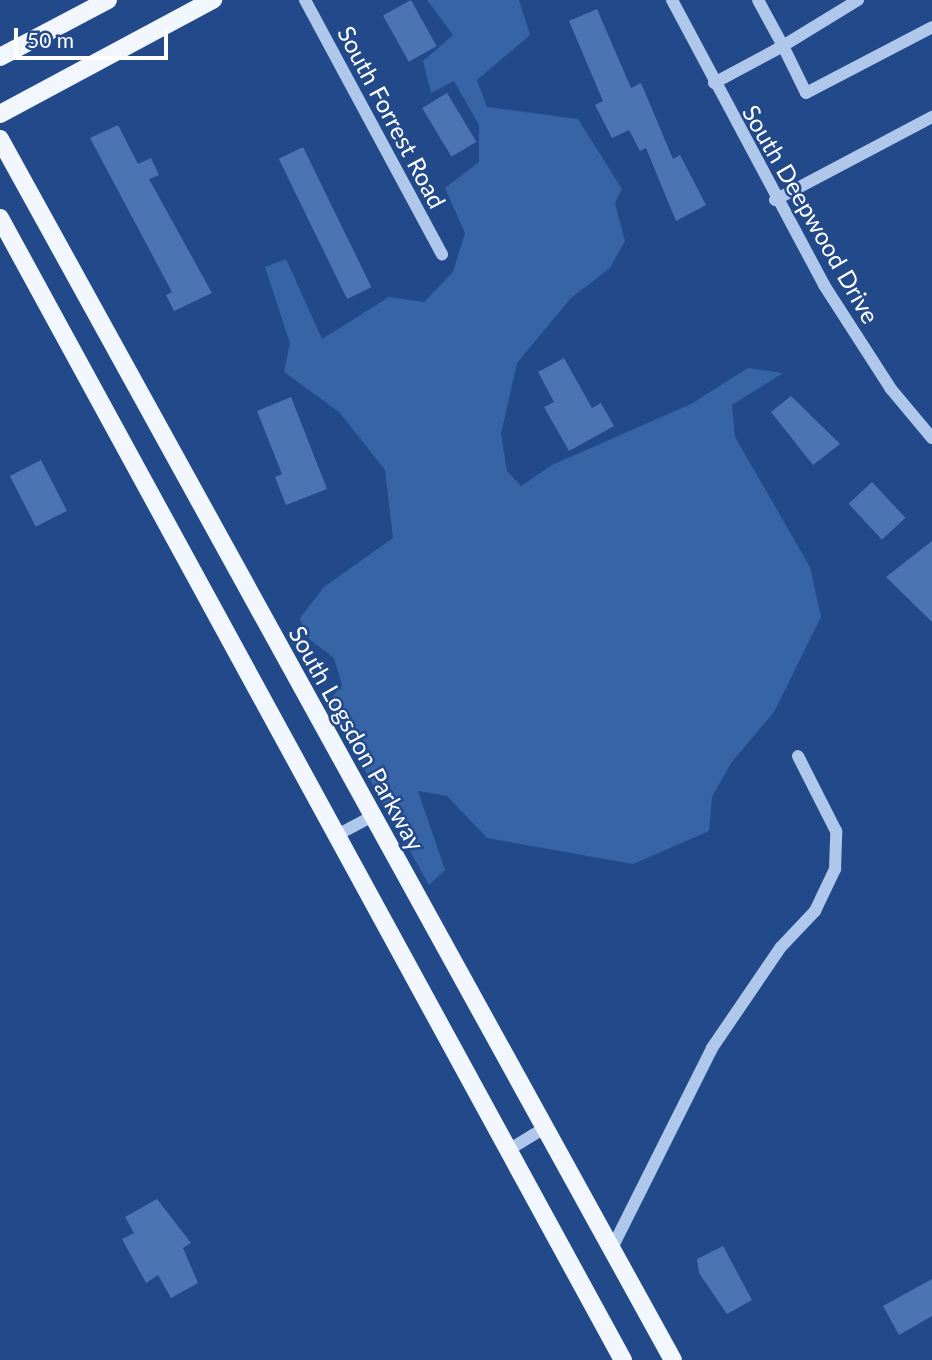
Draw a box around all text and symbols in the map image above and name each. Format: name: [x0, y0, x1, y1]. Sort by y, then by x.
scale bar: [18, 14, 172, 58]
street label: South Forrest Road: [332, 21, 452, 213]
text: 50 m: [27, 27, 74, 52]
street label: South Deepwood Drive: [737, 100, 885, 328]
street label: South Logsdon Parkway: [283, 621, 431, 855]

